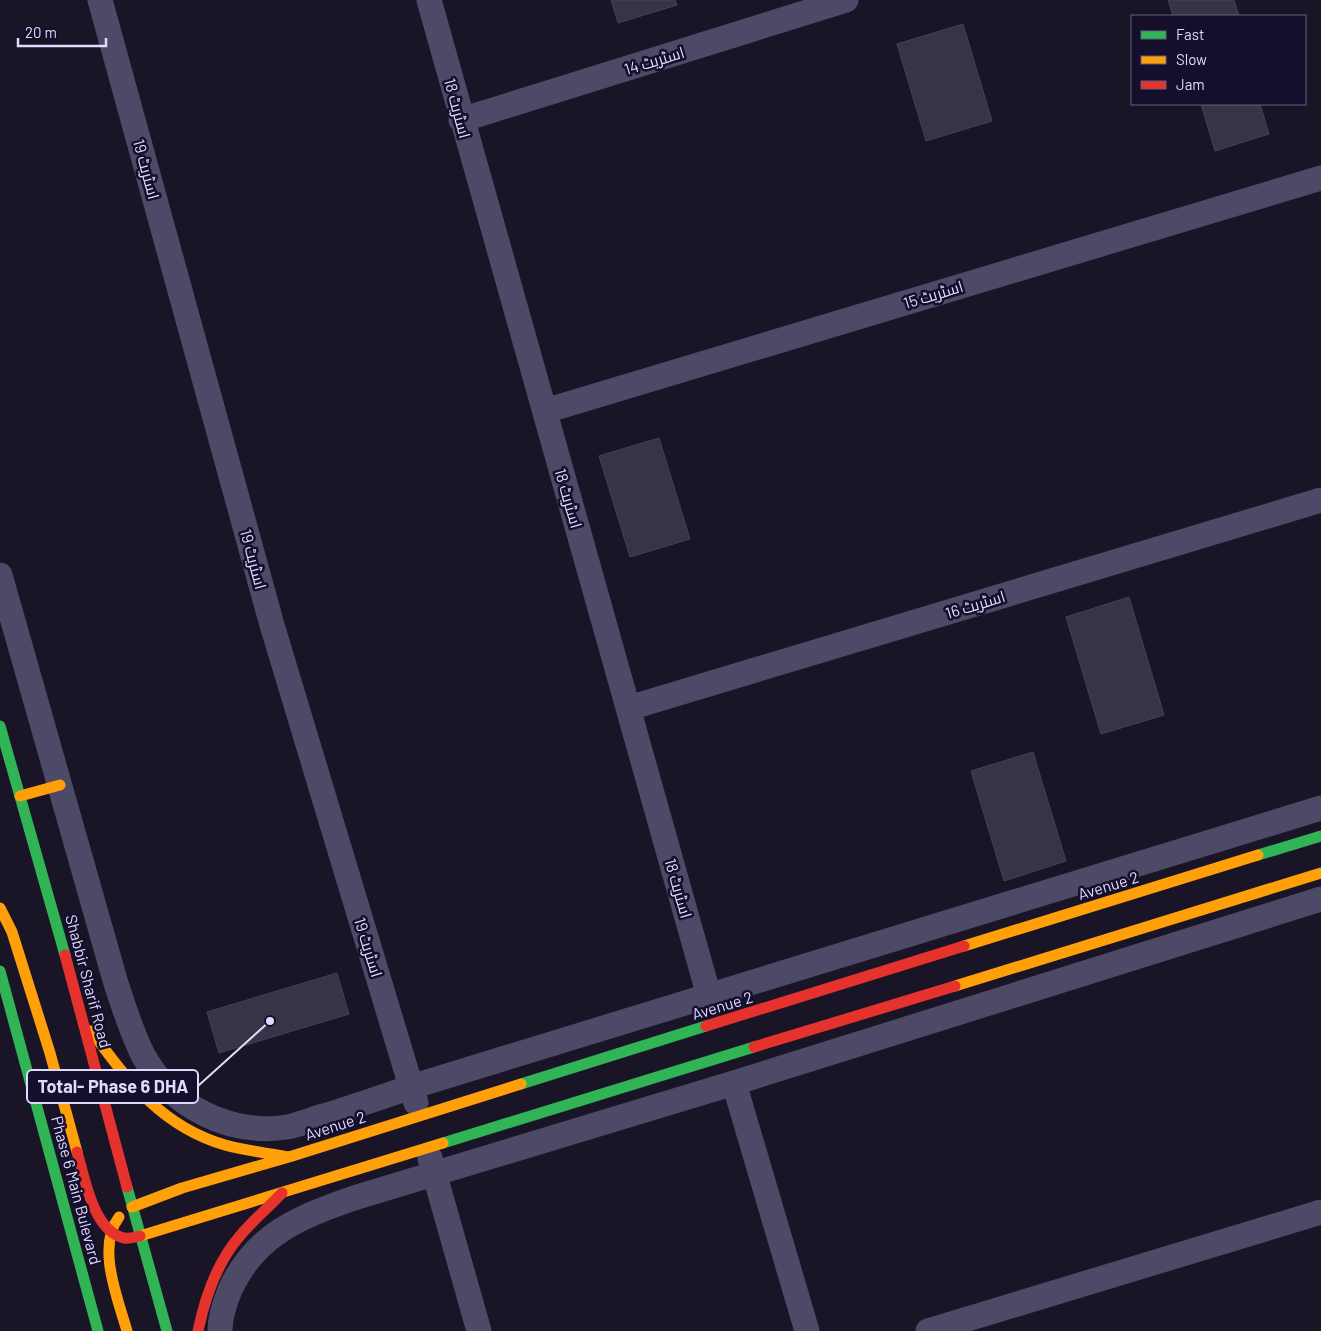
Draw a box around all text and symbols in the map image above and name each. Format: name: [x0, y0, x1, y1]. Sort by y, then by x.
scale bar: [18, 15, 105, 47]
legend: [1131, 15, 1306, 105]
text: 20 m: [25, 23, 57, 41]
text: Fast: [1176, 25, 1204, 43]
street label: اسٹریٹ 14: [622, 42, 687, 79]
text: Slow: [1176, 50, 1207, 68]
text: Jam: [1176, 75, 1205, 93]
street label: اسٹریٹ 18: [440, 76, 475, 140]
street label: اسٹریٹ 19: [129, 137, 164, 201]
street label: اسٹریٹ 15: [901, 276, 965, 313]
street label: اسٹریٹ 18: [550, 466, 587, 530]
street label: اسٹریٹ 19: [236, 527, 271, 591]
street label: اسٹریٹ 16: [943, 586, 1007, 623]
street label: اسٹریٹ 18: [660, 856, 697, 920]
street label: Avenue 2: [1075, 867, 1141, 903]
street label: Shabbir Sharif Road: [62, 912, 116, 1050]
street label: اسٹریٹ 19: [350, 915, 387, 979]
street label: Avenue 2: [689, 987, 755, 1023]
callout: Total- Phase 6 DHA: [27, 1070, 198, 1103]
text: Total- Phase 6 DHA: [38, 1075, 188, 1097]
street label: Avenue 2: [302, 1106, 368, 1144]
street label: Phase 6 Main Bulevard: [48, 1114, 106, 1266]

